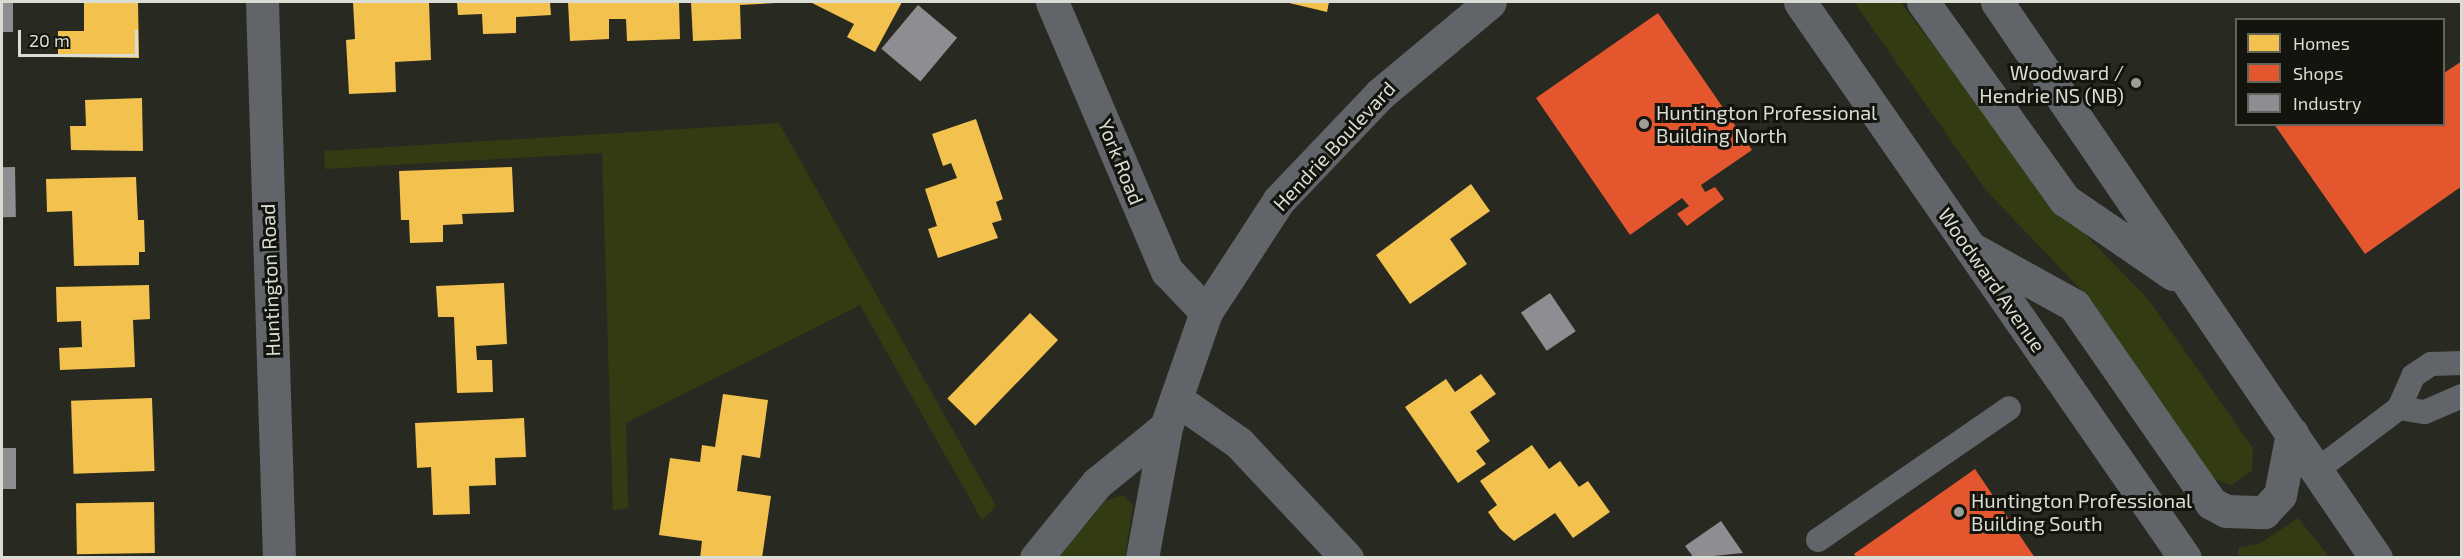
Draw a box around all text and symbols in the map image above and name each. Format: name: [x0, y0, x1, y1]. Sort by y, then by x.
scale bar: [21, 18, 141, 56]
legend: [2235, 18, 2445, 126]
text: 20 m: [29, 29, 70, 51]
text: Homes: [2293, 32, 2350, 54]
place label: Woodward / Hendrie NS (NB): [1979, 60, 2124, 107]
text: Shops: [2293, 62, 2343, 84]
street label: Hendrie Boulevard: [1268, 76, 1400, 216]
marker: Woodward / Hendrie NS (NB): [2129, 76, 2143, 90]
text: Industry: [2293, 92, 2362, 114]
place label: Huntington Professional Building North: [1656, 100, 1877, 147]
street label: York Road: [1093, 116, 1149, 208]
marker: Huntington Professional Building North: [1637, 117, 1651, 131]
street label: Huntington Road: [255, 203, 285, 357]
street label: Woodward Avenue: [1933, 203, 2051, 357]
place label: Huntington Professional Building South: [1971, 488, 2192, 535]
marker: Huntington Professional Building South: [1952, 505, 1966, 519]

